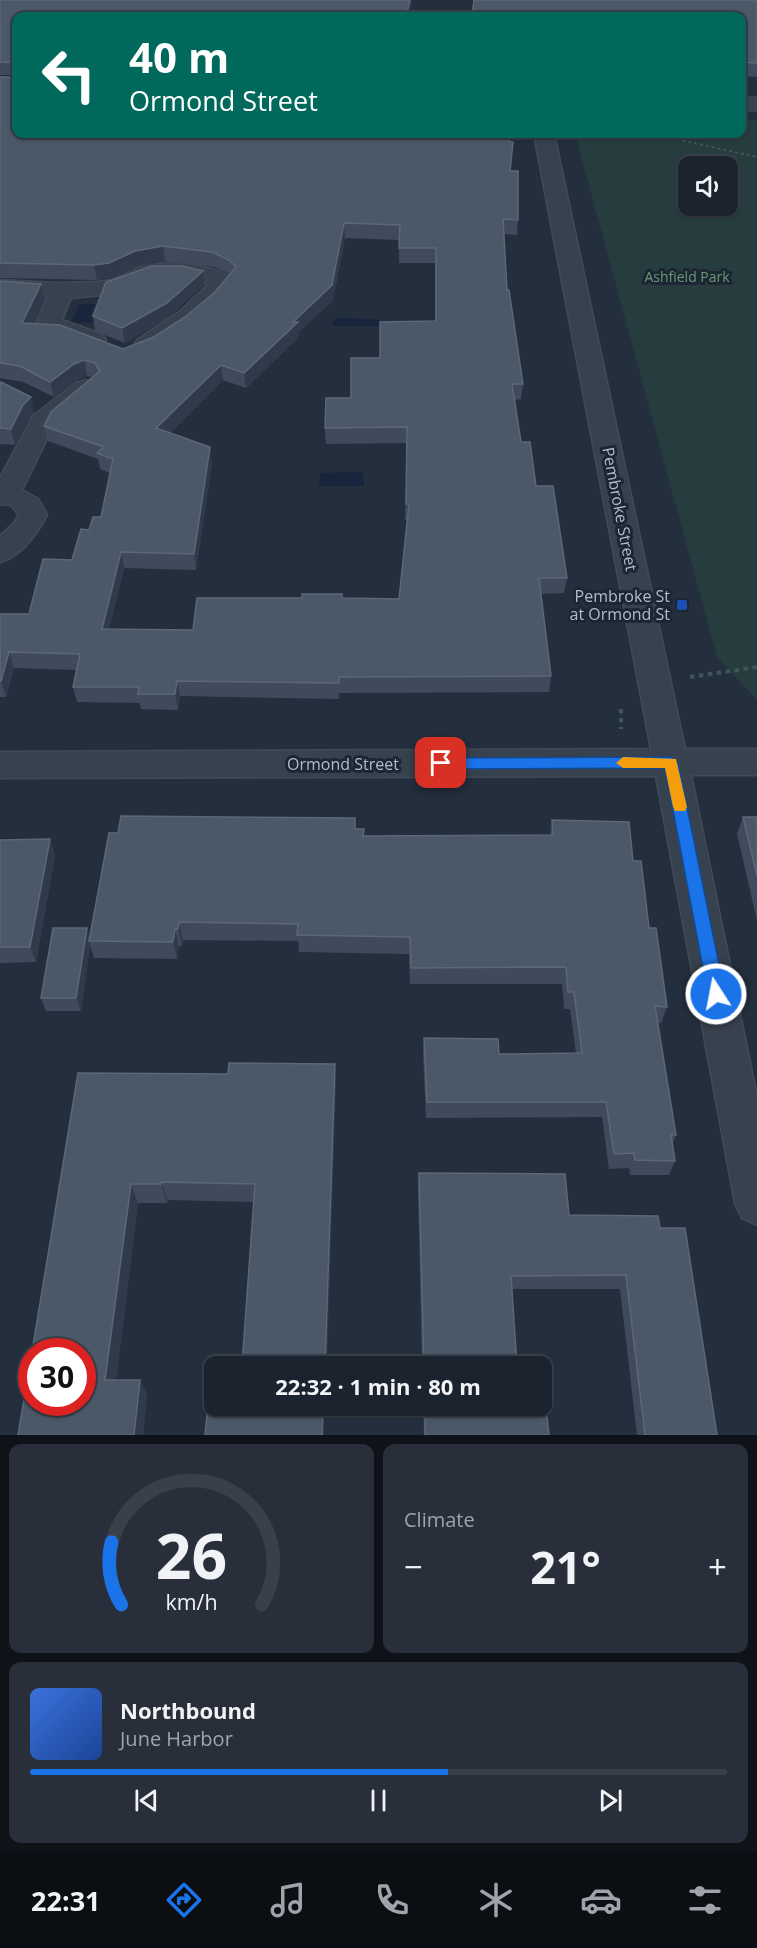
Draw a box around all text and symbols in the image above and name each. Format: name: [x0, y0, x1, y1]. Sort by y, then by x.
text: 40 m: [129, 28, 229, 85]
icon: left: [30, 36, 108, 114]
text: Ormond Street: [129, 82, 318, 119]
map controls: [678, 156, 738, 216]
button: sound: [678, 156, 738, 216]
park label: Ashfield Park: [644, 267, 730, 286]
street label: Pembroke Street: [597, 445, 643, 573]
place label: Pembroke St at Ormond St: [570, 585, 670, 625]
marker: Pembroke St at Ormond St: [675, 598, 689, 612]
pin: [415, 737, 466, 788]
icon: arrive: [424, 746, 457, 779]
street label: Ormond Street: [287, 753, 399, 775]
position arrow: [684, 962, 748, 1026]
speed limit sign: 30: [18, 1338, 96, 1416]
text: 22:32 · 1 min · 80 m: [275, 1371, 481, 1401]
text: Climate: [404, 1506, 475, 1533]
text: 26: [156, 1512, 227, 1597]
text: 21°: [530, 1536, 601, 1597]
text: −: [404, 1544, 423, 1589]
text: +: [708, 1544, 727, 1589]
text: km/h: [165, 1588, 218, 1617]
text: Northbound: [120, 1695, 256, 1725]
text: June Harbor: [120, 1725, 233, 1752]
icon: previous: [130, 1784, 163, 1817]
icon: pause: [362, 1784, 395, 1817]
icon: next: [594, 1784, 627, 1817]
icon: directions: [163, 1879, 205, 1921]
icon: music: [267, 1879, 309, 1921]
icon: phone: [371, 1879, 413, 1921]
icon: climate: [475, 1879, 517, 1921]
icon: car: [580, 1879, 622, 1921]
icon: filters: [684, 1879, 726, 1921]
text: 22:31: [31, 1882, 101, 1919]

